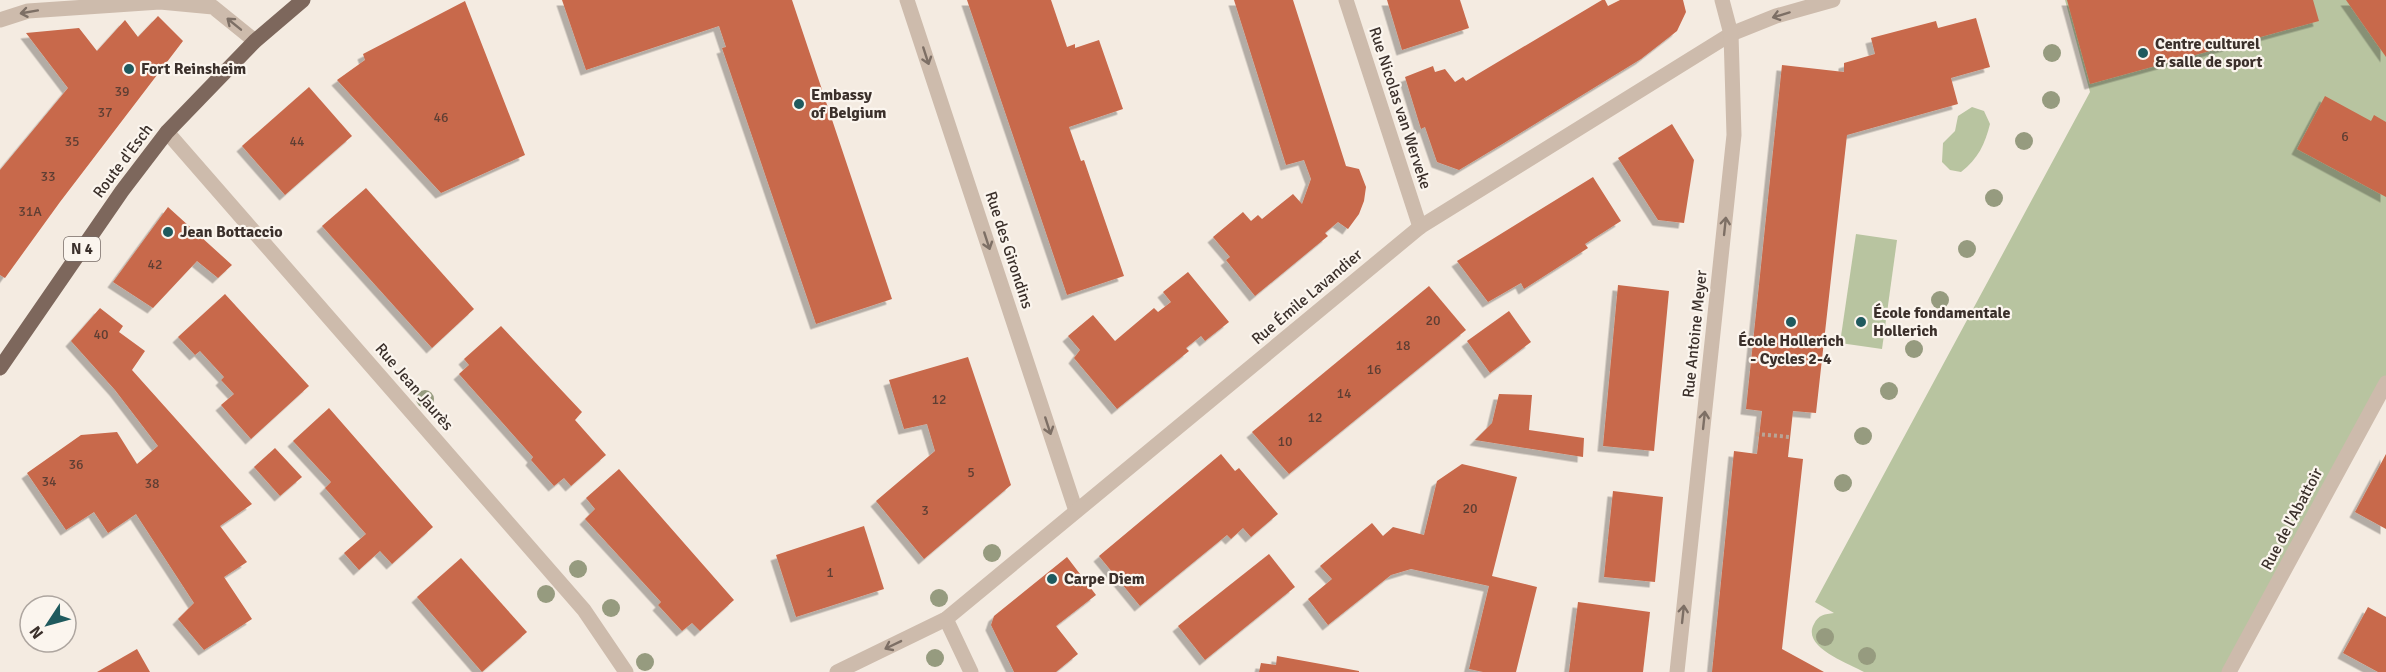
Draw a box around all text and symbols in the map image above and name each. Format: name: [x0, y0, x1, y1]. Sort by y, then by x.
one-way arrow: [20, 7, 39, 18]
one-way arrow: [1772, 10, 1791, 21]
one-way arrow: [226, 18, 242, 31]
street label: Rue Nicolas van Werveke: [1364, 24, 1436, 192]
place label: Centre culturel & salle de sport: [2155, 34, 2263, 72]
one-way arrow: [921, 46, 932, 65]
marker: Centre culturel & salle de sport: [2136, 46, 2150, 60]
place label: Fort Reinsheim: [141, 59, 246, 79]
marker: Fort Reinsheim: [122, 62, 136, 76]
house number: 39: [114, 83, 130, 100]
place label: Embassy of Belgium: [811, 85, 886, 123]
marker: Embassy of Belgium: [792, 97, 806, 111]
house number: 37: [97, 104, 113, 121]
house number: 46: [433, 109, 449, 126]
street label: Route d'Esch: [89, 120, 157, 202]
house number: 6: [2341, 128, 2349, 145]
house number: 35: [64, 133, 80, 150]
house number: 44: [289, 133, 305, 150]
house number: 33: [40, 168, 56, 185]
street label: Rue des Girondins: [981, 189, 1037, 311]
house number: 31A: [18, 203, 42, 220]
one-way arrow: [1720, 217, 1731, 236]
place label: Jean Bottaccio: [180, 222, 283, 242]
marker: Jean Bottaccio: [161, 225, 175, 239]
one-way arrow: [982, 231, 993, 250]
road number: N 4: [64, 237, 100, 261]
street label: Rue Émile Lavandier: [1248, 245, 1367, 349]
house number: 42: [147, 256, 163, 273]
street label: Rue Antoine Meyer: [1678, 269, 1712, 399]
place label: École fondamentale Hollerich: [1873, 303, 2010, 341]
house number: 20: [1425, 312, 1441, 329]
marker: École Hollerich - Cycles 2-4: [1784, 315, 1798, 329]
marker: École fondamentale Hollerich: [1854, 315, 1868, 329]
house number: 40: [93, 326, 109, 343]
place label: École Hollerich - Cycles 2-4: [1738, 331, 1844, 369]
house number: 18: [1395, 337, 1411, 354]
street label: Rue Jean Jaurès: [371, 339, 457, 435]
house number: 16: [1366, 361, 1382, 378]
house number: 14: [1336, 385, 1352, 402]
house number: 12: [931, 391, 947, 408]
house number: 12: [1307, 409, 1323, 426]
one-way arrow: [1699, 411, 1710, 430]
one-way arrow: [1043, 416, 1054, 435]
house number: 10: [1277, 433, 1293, 450]
house number: 36: [68, 456, 84, 473]
house number: 5: [967, 464, 975, 481]
street label: Rue de l'Abattoir: [2257, 464, 2327, 573]
house number: 34: [41, 473, 57, 490]
house number: 38: [144, 475, 160, 492]
house number: 20: [1462, 500, 1478, 517]
house number: 3: [921, 502, 929, 519]
house number: 1: [826, 564, 834, 581]
place label: Carpe Diem: [1064, 569, 1145, 589]
marker: Carpe Diem: [1045, 572, 1059, 586]
north arrow: [18, 594, 78, 654]
one-way arrow: [1678, 604, 1689, 624]
text: N: [25, 622, 48, 643]
one-way arrow: [885, 639, 903, 651]

